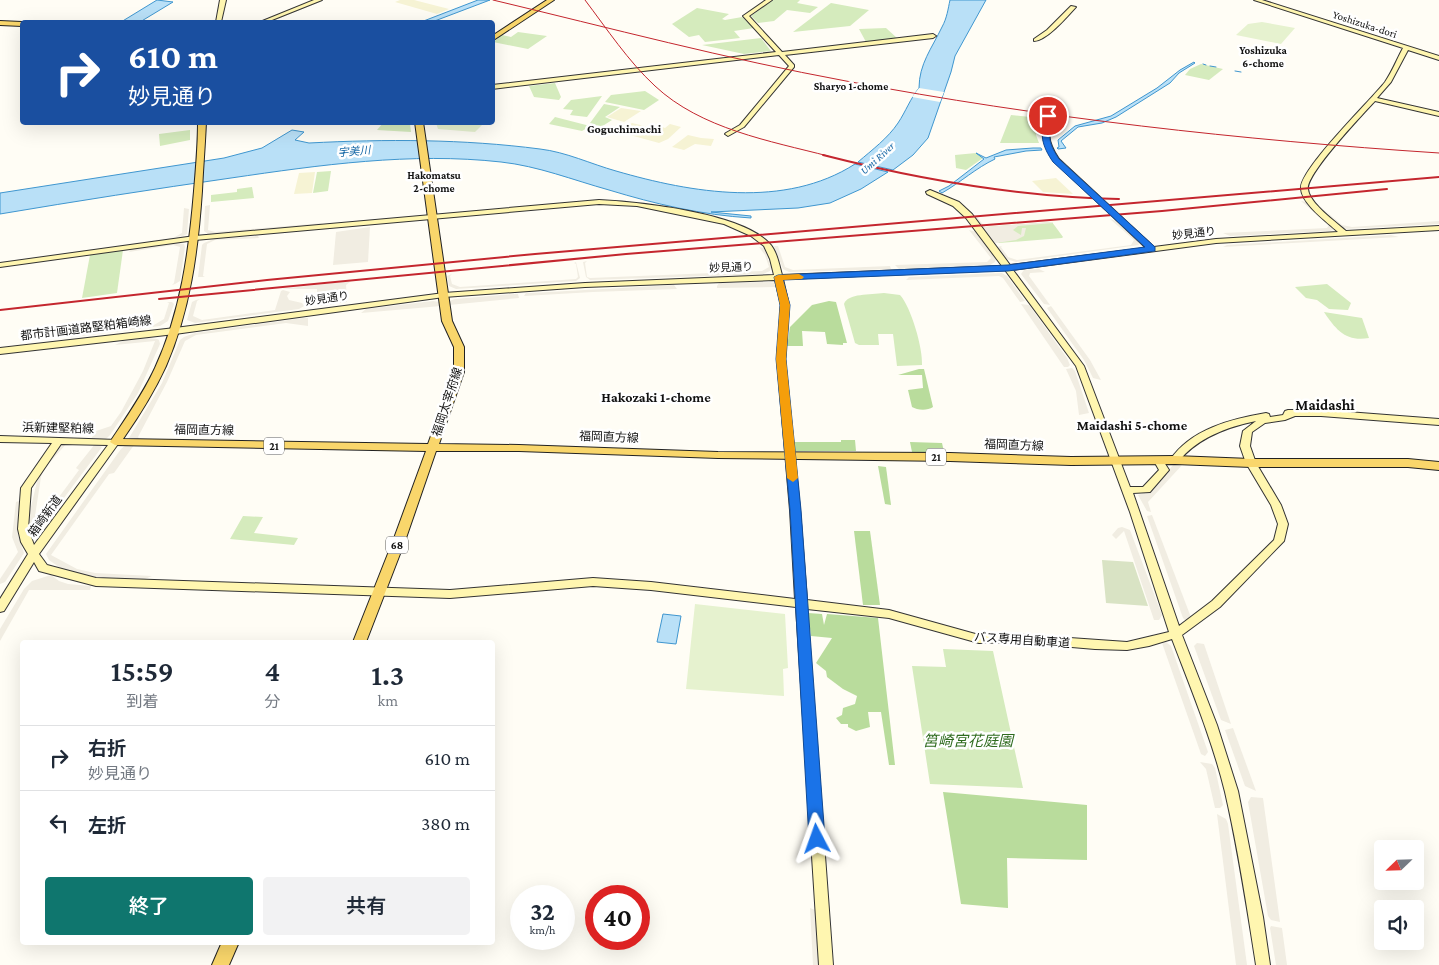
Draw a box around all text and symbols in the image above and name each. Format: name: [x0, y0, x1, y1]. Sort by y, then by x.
street label: Yoshizuka-dori: [1331, 8, 1399, 40]
text: 610 m: [128, 37, 218, 76]
icon: right: [45, 40, 110, 105]
district label: Yoshizuka 6-chome: [1239, 44, 1287, 69]
district label: Sharyo 1-chome: [814, 80, 888, 92]
text: 妙見通り: [128, 84, 216, 109]
pin: [1027, 95, 1069, 137]
icon: arrive: [1034, 102, 1062, 130]
district label: Goguchimachi: [587, 122, 662, 136]
water label: Umi River: [857, 139, 897, 176]
water label: 宇美川: [337, 143, 372, 158]
district label: Hakomatsu 2-chome: [407, 169, 462, 194]
street label: 妙見通り: [1171, 225, 1217, 241]
street label: 妙見通り: [709, 260, 753, 274]
street label: 妙見通り: [304, 289, 350, 307]
street label: 都市計画道路堅粕箱崎線: [20, 313, 152, 343]
street label: 福岡太宰府線: [429, 366, 465, 438]
district label: Hakozaki 1-chome: [601, 389, 711, 405]
district label: Maidashi: [1295, 397, 1355, 413]
district label: Maidashi 5-chome: [1077, 417, 1188, 433]
street label: 浜新建堅粕線: [22, 420, 94, 436]
street label: 福岡直方線: [174, 422, 234, 438]
street label: 福岡直方線: [579, 429, 639, 445]
street label: 福岡直方線: [984, 437, 1044, 453]
road number: 21: [264, 438, 284, 454]
road number: 21: [926, 448, 946, 466]
street label: 箱崎新道: [25, 492, 65, 540]
road number: 68: [386, 536, 408, 554]
street label: バス専用自動車道: [974, 630, 1070, 650]
text: 15:59: [111, 654, 174, 687]
text: 4: [265, 654, 280, 687]
text: 1.3: [371, 658, 404, 691]
text: km: [377, 692, 398, 709]
text: 到着: [126, 693, 158, 710]
text: 分: [264, 693, 281, 710]
park label: 筥崎宮花庭園: [923, 733, 1015, 749]
text: 右折: [88, 738, 126, 759]
icon: right: [45, 744, 73, 772]
text: 610 m: [424, 748, 470, 769]
text: 妙見通り: [88, 765, 152, 782]
icon: left: [45, 809, 73, 837]
position arrow: [790, 812, 842, 864]
text: 380 m: [421, 813, 470, 834]
text: 左折: [88, 815, 126, 836]
north arrow: [1374, 840, 1424, 890]
map controls: [1374, 840, 1424, 950]
button: 終了: [45, 877, 253, 935]
button: 共有: [263, 877, 470, 935]
speed limit sign: 40: [585, 885, 650, 950]
text: 32: [530, 898, 555, 925]
button: sound: [1374, 900, 1424, 950]
text: km/h: [530, 923, 555, 937]

